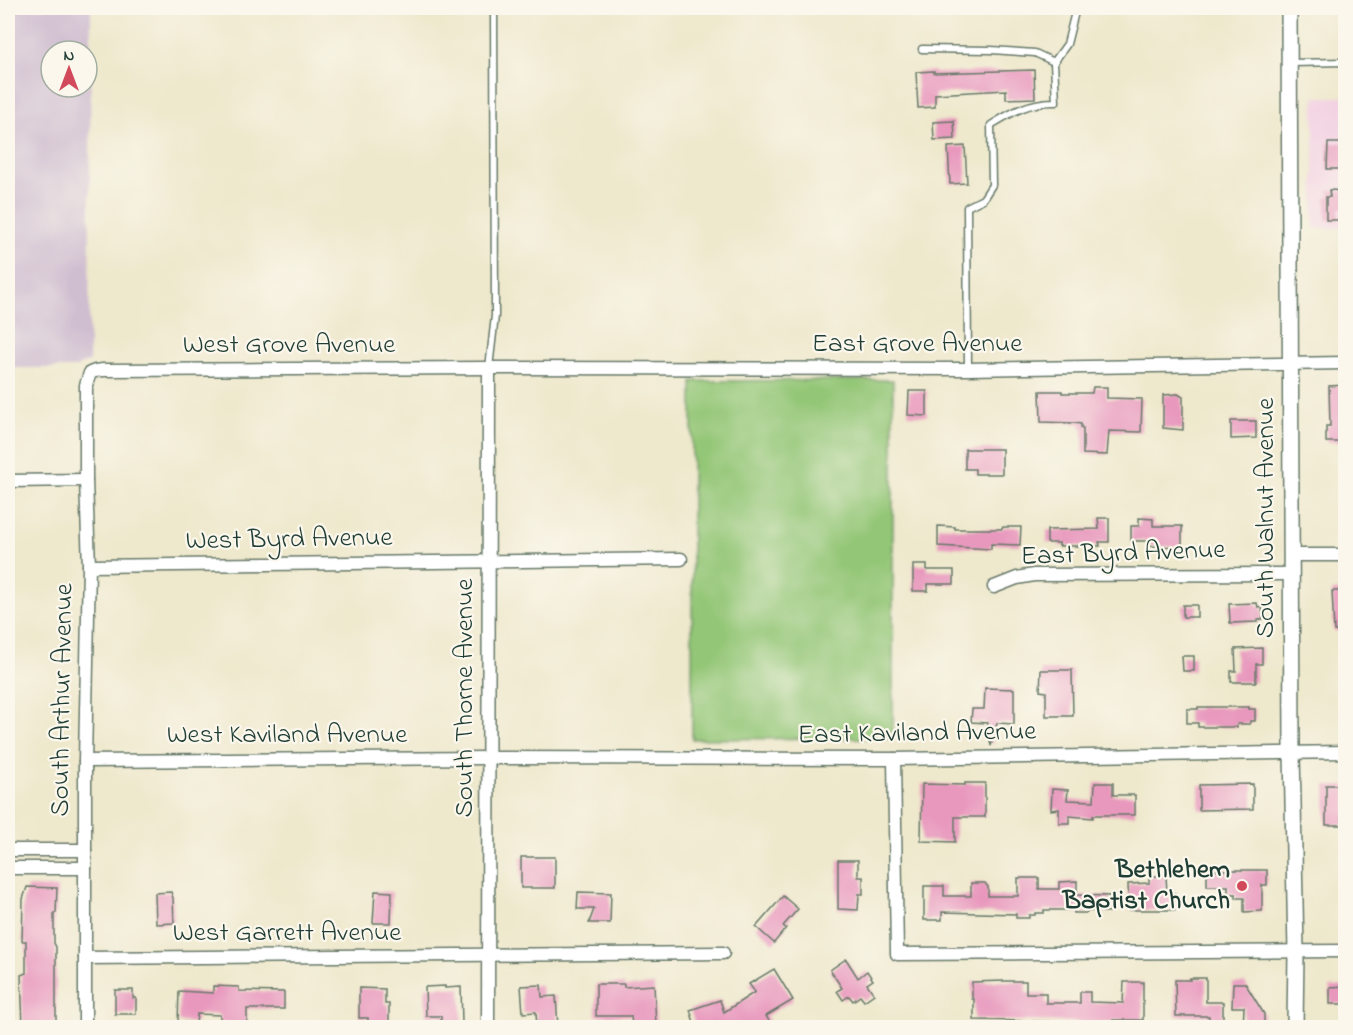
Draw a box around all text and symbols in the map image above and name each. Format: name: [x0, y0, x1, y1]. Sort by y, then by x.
north arrow: [39, 39, 99, 99]
text: N: [64, 44, 75, 68]
street label: East Grove Avenue: [812, 325, 1023, 364]
street label: West Grove Avenue: [183, 326, 396, 365]
street label: South Walnut Avenue: [1247, 397, 1286, 638]
street label: West Byrd Avenue: [185, 519, 394, 561]
street label: East Byrd Avenue: [1020, 531, 1227, 577]
street label: South Thorne Avenue: [446, 578, 485, 817]
street label: South Arthur Avenue: [41, 582, 85, 817]
street label: East Kaviland Avenue: [797, 712, 1037, 756]
street label: West Kaviland Avenue: [167, 716, 408, 755]
place label: Bethlehem Baptist Church: [1061, 851, 1230, 921]
marker: Bethlehem Baptist Church: [1235, 879, 1249, 893]
street label: West Garrett Avenue: [173, 914, 402, 953]

